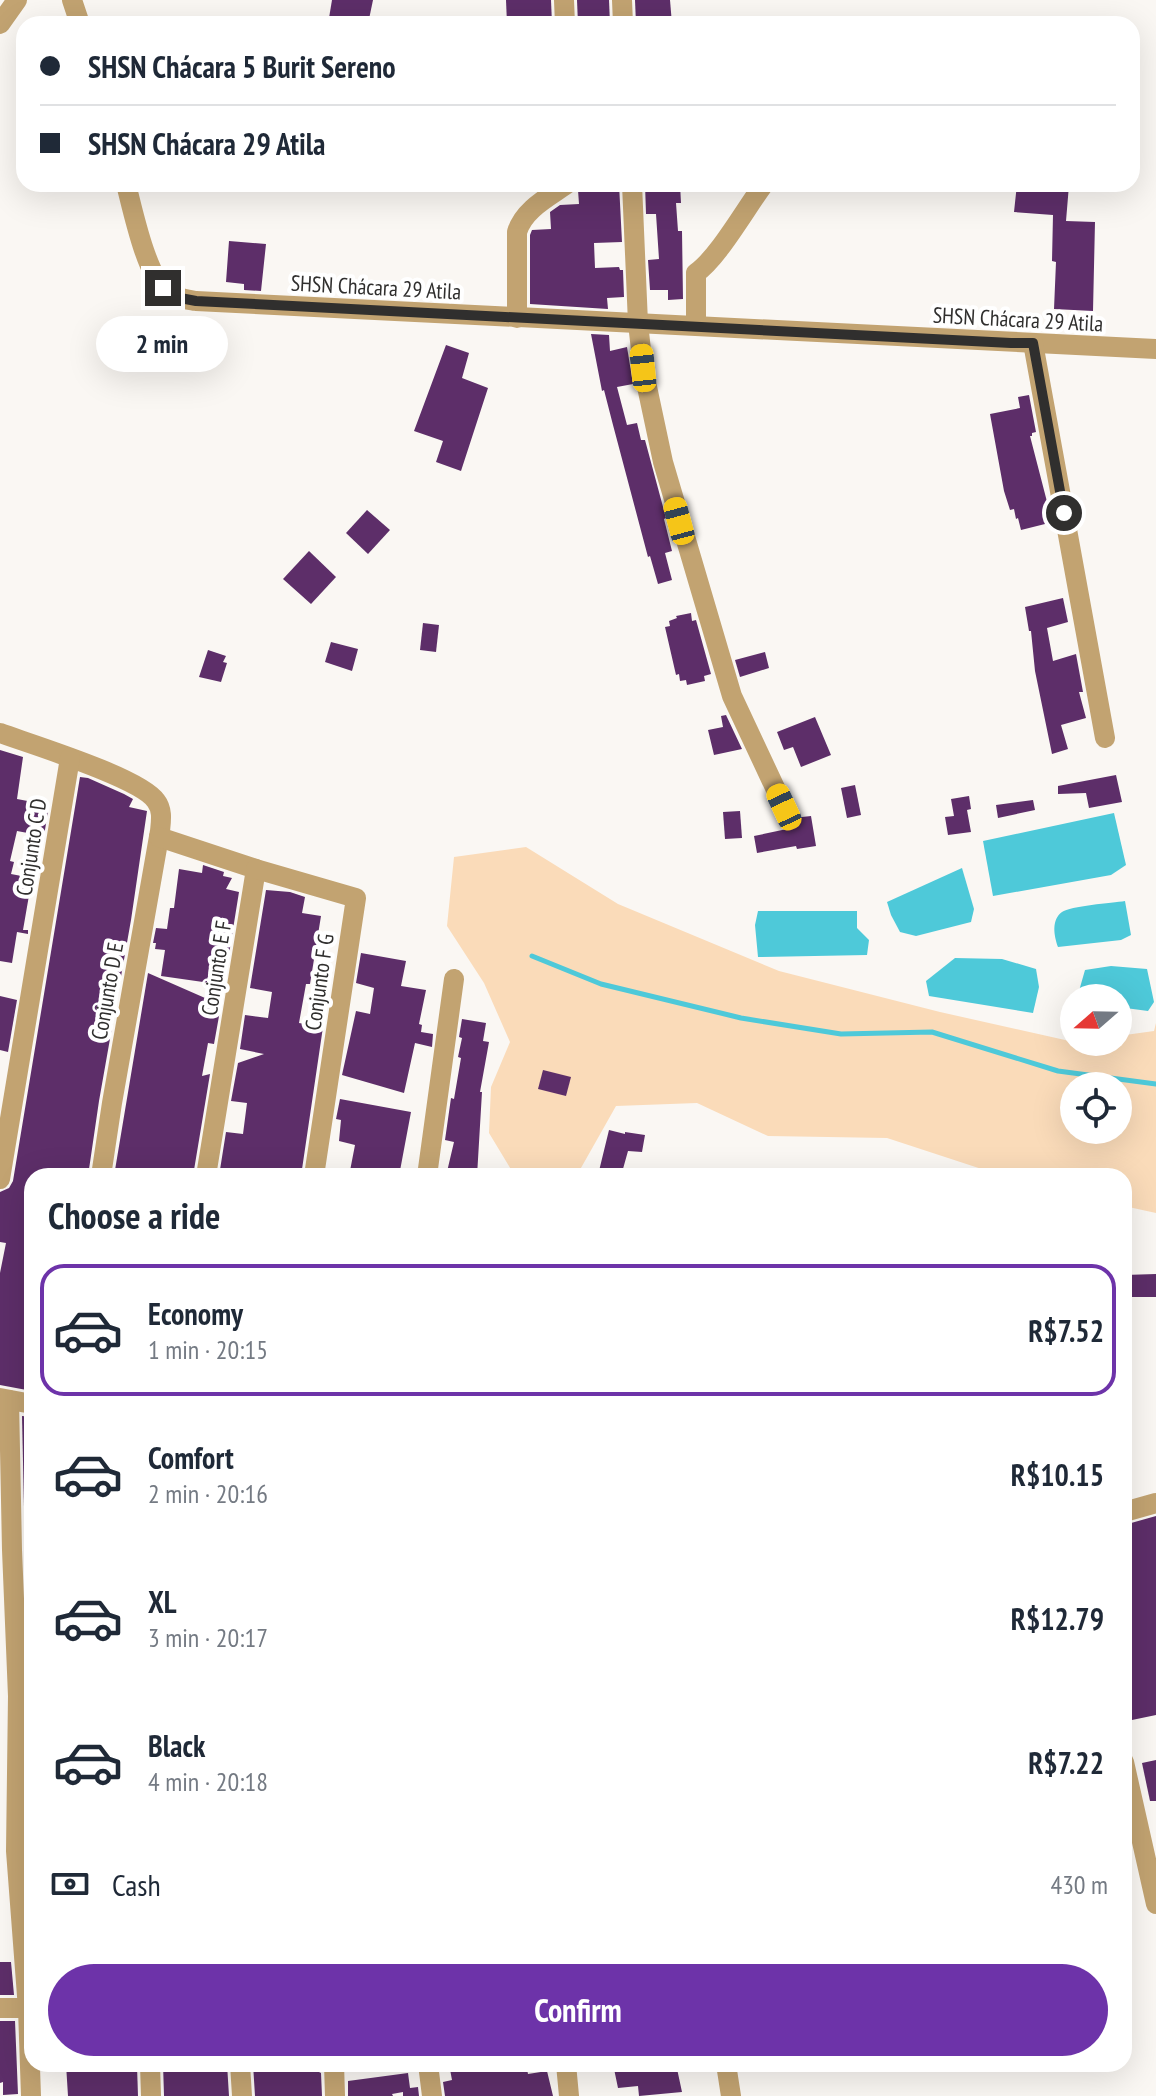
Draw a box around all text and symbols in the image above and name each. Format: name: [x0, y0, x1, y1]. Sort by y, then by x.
text: SHSN Chácara 5 Burit Sereno: [88, 47, 396, 86]
text: SHSN Chácara 29 Atila: [88, 124, 325, 163]
street label: SHSN Chácara 29 Atila: [290, 269, 462, 305]
route end: [145, 270, 181, 306]
street label: SHSN Chácara 29 Atila: [932, 301, 1104, 337]
callout: 2 min: [97, 316, 229, 372]
text: 2 min: [136, 327, 188, 360]
car: [629, 343, 657, 393]
car: [661, 495, 697, 547]
route start: [1046, 495, 1082, 531]
car: [763, 780, 805, 834]
street label: Conjunto C D: [9, 796, 53, 898]
street label: Conjunto E F: [195, 919, 237, 1017]
street label: Conjunto F G: [298, 932, 340, 1032]
street label: Conjunto D E: [85, 940, 129, 1042]
north arrow: [1060, 984, 1132, 1056]
map controls: [1060, 984, 1132, 1144]
button: locate: [1060, 1072, 1132, 1144]
text: Choose a ride: [48, 1192, 220, 1239]
icon: car: [52, 1294, 124, 1366]
text: Economy: [148, 1294, 243, 1333]
text: R$7.52: [1028, 1311, 1104, 1350]
text: 1 min · 20:15: [148, 1333, 268, 1366]
icon: car: [52, 1438, 124, 1510]
text: Comfort: [148, 1438, 234, 1477]
text: R$10.15: [1011, 1455, 1104, 1494]
text: 2 min · 20:16: [148, 1477, 268, 1510]
icon: car: [52, 1582, 124, 1654]
text: XL: [148, 1582, 177, 1621]
text: R$12.79: [1011, 1599, 1104, 1638]
text: 3 min · 20:17: [148, 1621, 268, 1654]
icon: car: [52, 1726, 124, 1798]
text: Black: [148, 1726, 205, 1765]
text: R$7.22: [1028, 1743, 1104, 1782]
text: 4 min · 20:18: [148, 1765, 268, 1798]
icon: cash: [48, 1862, 92, 1906]
text: Cash: [112, 1865, 161, 1904]
text: 430 m: [1050, 1868, 1108, 1901]
button: Confirm: [48, 1964, 1108, 2056]

